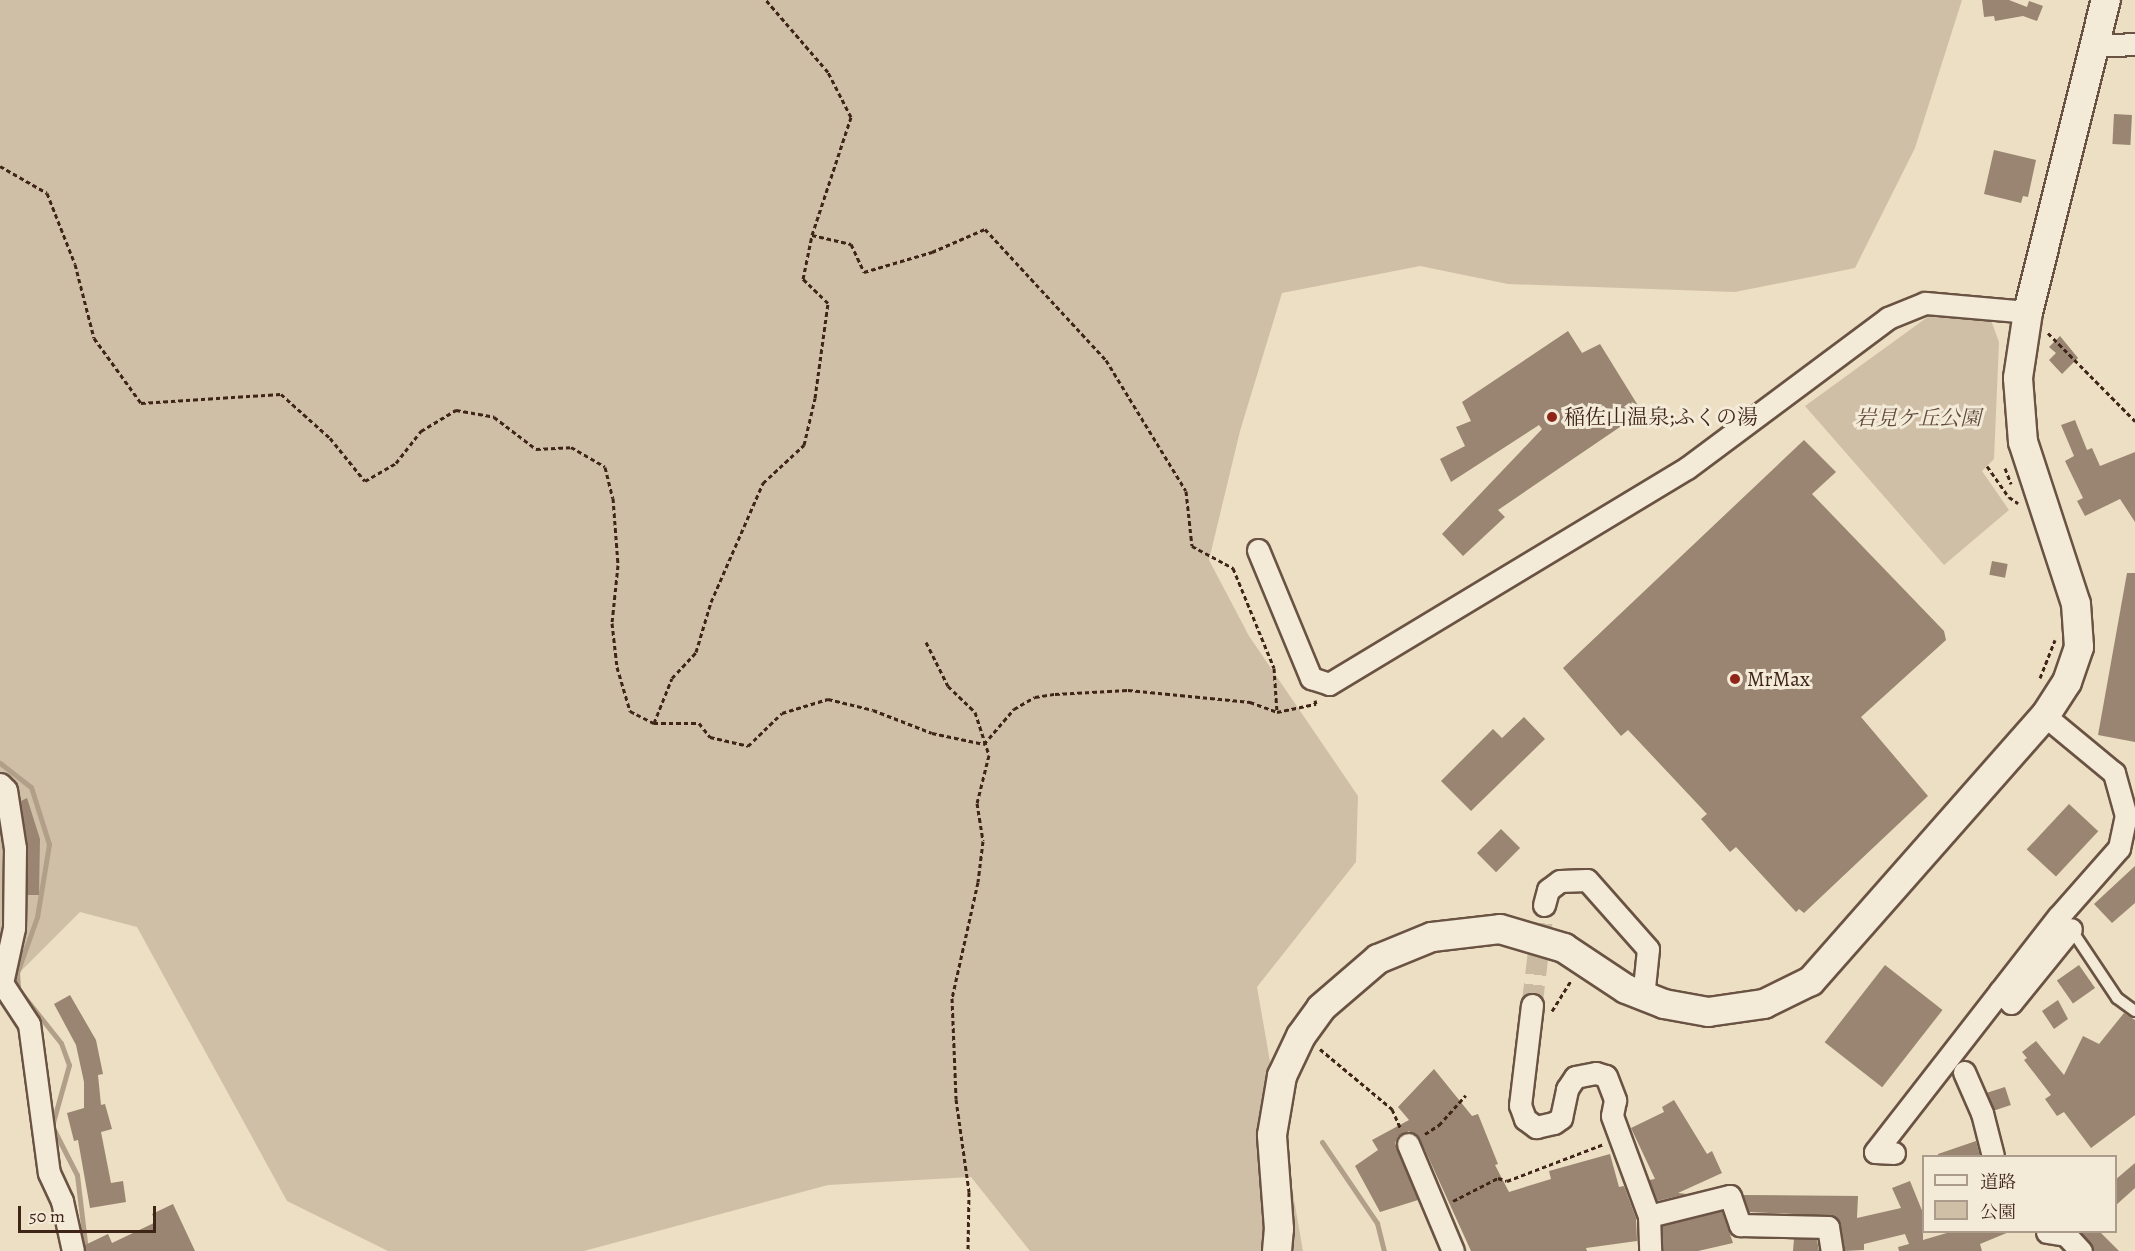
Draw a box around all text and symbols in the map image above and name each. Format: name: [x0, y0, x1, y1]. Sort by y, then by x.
place label: 稲佐山温泉;ふくの湯: [1564, 404, 1758, 430]
park label: 岩見ケ丘公園: [1855, 405, 1981, 431]
marker: 稲佐山温泉;ふくの湯: [1545, 410, 1559, 424]
place label: MrMax: [1747, 666, 1810, 692]
marker: MrMax: [1728, 672, 1742, 686]
legend: [1922, 1155, 2117, 1233]
text: 道路: [1980, 1170, 2016, 1194]
scale bar: [21, 1194, 159, 1232]
text: 公園: [1980, 1200, 2016, 1224]
text: 50 m: [29, 1204, 65, 1228]

